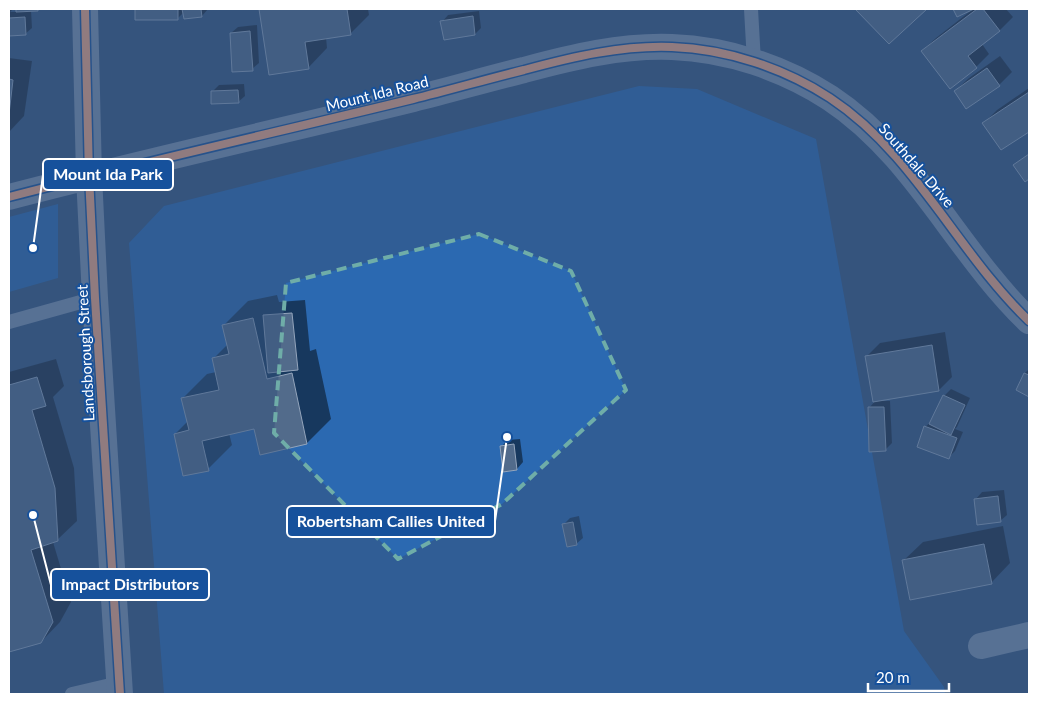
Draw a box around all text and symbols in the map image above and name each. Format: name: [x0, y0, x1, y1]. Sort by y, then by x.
street label: Mount Ida Road: [324, 72, 430, 114]
street label: Southdale Drive: [876, 119, 958, 211]
callout: Mount Ida Park: [43, 159, 173, 190]
text: Mount Ida Park: [53, 164, 163, 183]
street label: Landsborough Street: [72, 284, 98, 422]
callout: Robertsham Callies United: [287, 506, 495, 537]
text: Robertsham Callies United: [297, 511, 485, 530]
callout: Impact Distributors: [51, 569, 209, 600]
text: Impact Distributors: [61, 574, 199, 593]
scale bar: [868, 660, 949, 692]
text: 20 m: [876, 668, 910, 686]

